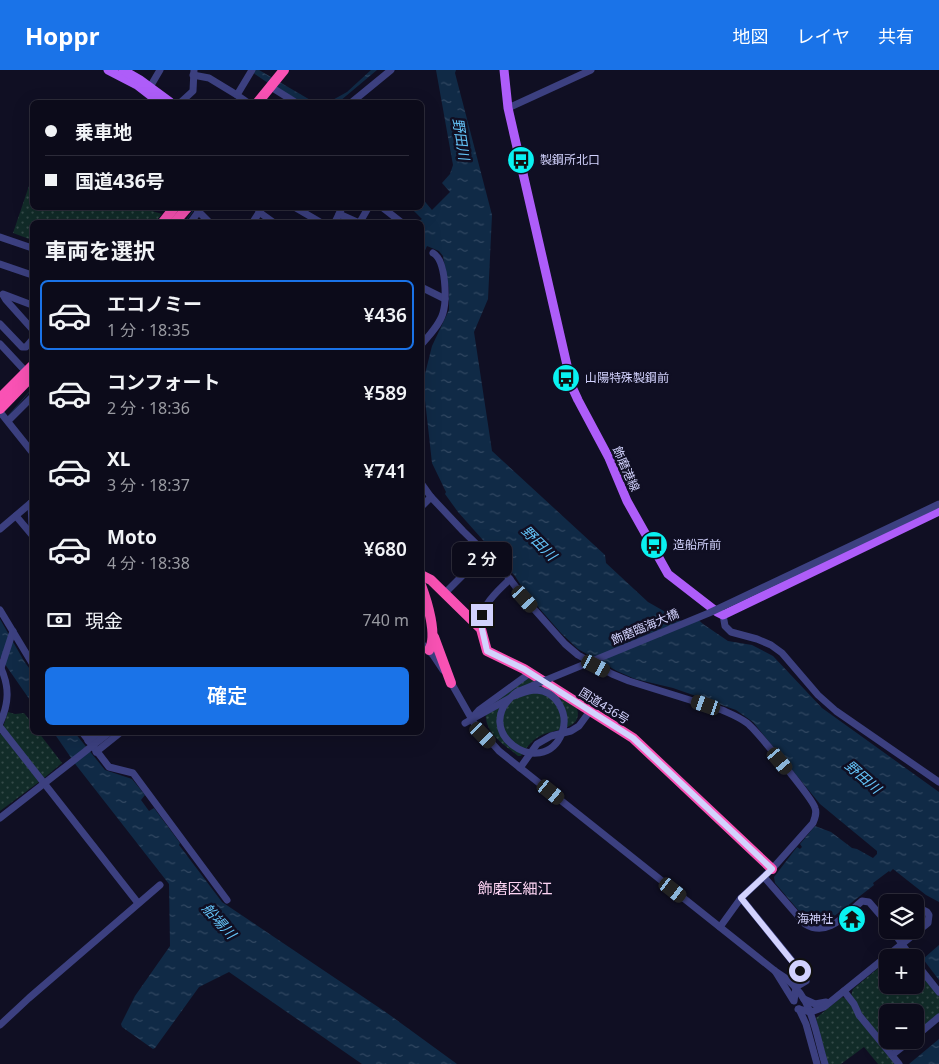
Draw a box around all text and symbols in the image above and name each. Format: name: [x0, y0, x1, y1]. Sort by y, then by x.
text: Hoppr: [25, 19, 99, 52]
text: 地図: [733, 24, 769, 48]
text: レイヤ: [797, 24, 850, 48]
text: 共有: [878, 24, 914, 48]
water label: 野田川: [449, 117, 474, 163]
text: 乗車地: [75, 119, 132, 145]
bus stop icon: 製鋼所北口: [506, 145, 536, 175]
place label: 製鋼所北口: [540, 151, 600, 168]
text: 国道436号: [75, 168, 165, 194]
text: 車両を選択: [45, 235, 155, 265]
text: エコノミー: [107, 291, 202, 317]
icon: car: [47, 293, 92, 338]
text: ¥436: [364, 302, 407, 328]
text: 1 分 · 18:35: [107, 319, 190, 341]
bus stop icon: 山陽特殊製鋼前: [551, 363, 581, 393]
text: コンフォート: [107, 369, 220, 395]
place label: 山陽特殊製鋼前: [585, 369, 669, 386]
icon: car: [47, 371, 92, 416]
text: ¥589: [364, 380, 407, 406]
text: 2 分 · 18:36: [107, 397, 190, 419]
street label: 飾磨港線: [609, 443, 644, 494]
text: XL: [107, 446, 130, 472]
icon: car: [47, 449, 92, 494]
text: ¥741: [364, 458, 407, 484]
text: 3 分 · 18:37: [107, 474, 190, 496]
water label: 野田川: [518, 521, 562, 566]
text: Moto: [107, 524, 157, 550]
icon: car: [47, 527, 92, 572]
bus stop icon: 造船所前: [639, 530, 669, 560]
text: ¥680: [364, 536, 407, 562]
place label: 造船所前: [673, 536, 721, 553]
callout: 2 分: [452, 542, 512, 578]
text: 2 分: [467, 548, 497, 570]
text: 4 分 · 18:38: [107, 552, 190, 574]
car: [509, 583, 540, 615]
route end: [471, 604, 493, 626]
street label: 飾磨臨海大橋: [608, 605, 681, 648]
icon: cash: [45, 606, 73, 634]
text: 現金: [85, 608, 123, 634]
text: 740 m: [362, 609, 409, 631]
car: [579, 652, 612, 680]
button: 確定: [45, 667, 409, 725]
street label: 国道436号: [576, 683, 633, 728]
car: [689, 693, 722, 717]
car: [467, 719, 498, 751]
car: [764, 745, 795, 777]
water label: 野田川: [841, 756, 887, 799]
car: [534, 777, 567, 807]
car: [656, 875, 689, 905]
district label: 飾磨区細江: [477, 878, 553, 898]
map controls: [879, 894, 924, 1049]
button: layers: [879, 894, 924, 939]
water label: 船場川: [198, 899, 242, 944]
temple icon: 海神社: [837, 904, 867, 934]
place label: 海神社: [797, 910, 833, 927]
button: +: [879, 949, 924, 994]
route start: [789, 960, 811, 982]
button: −: [879, 1004, 924, 1049]

